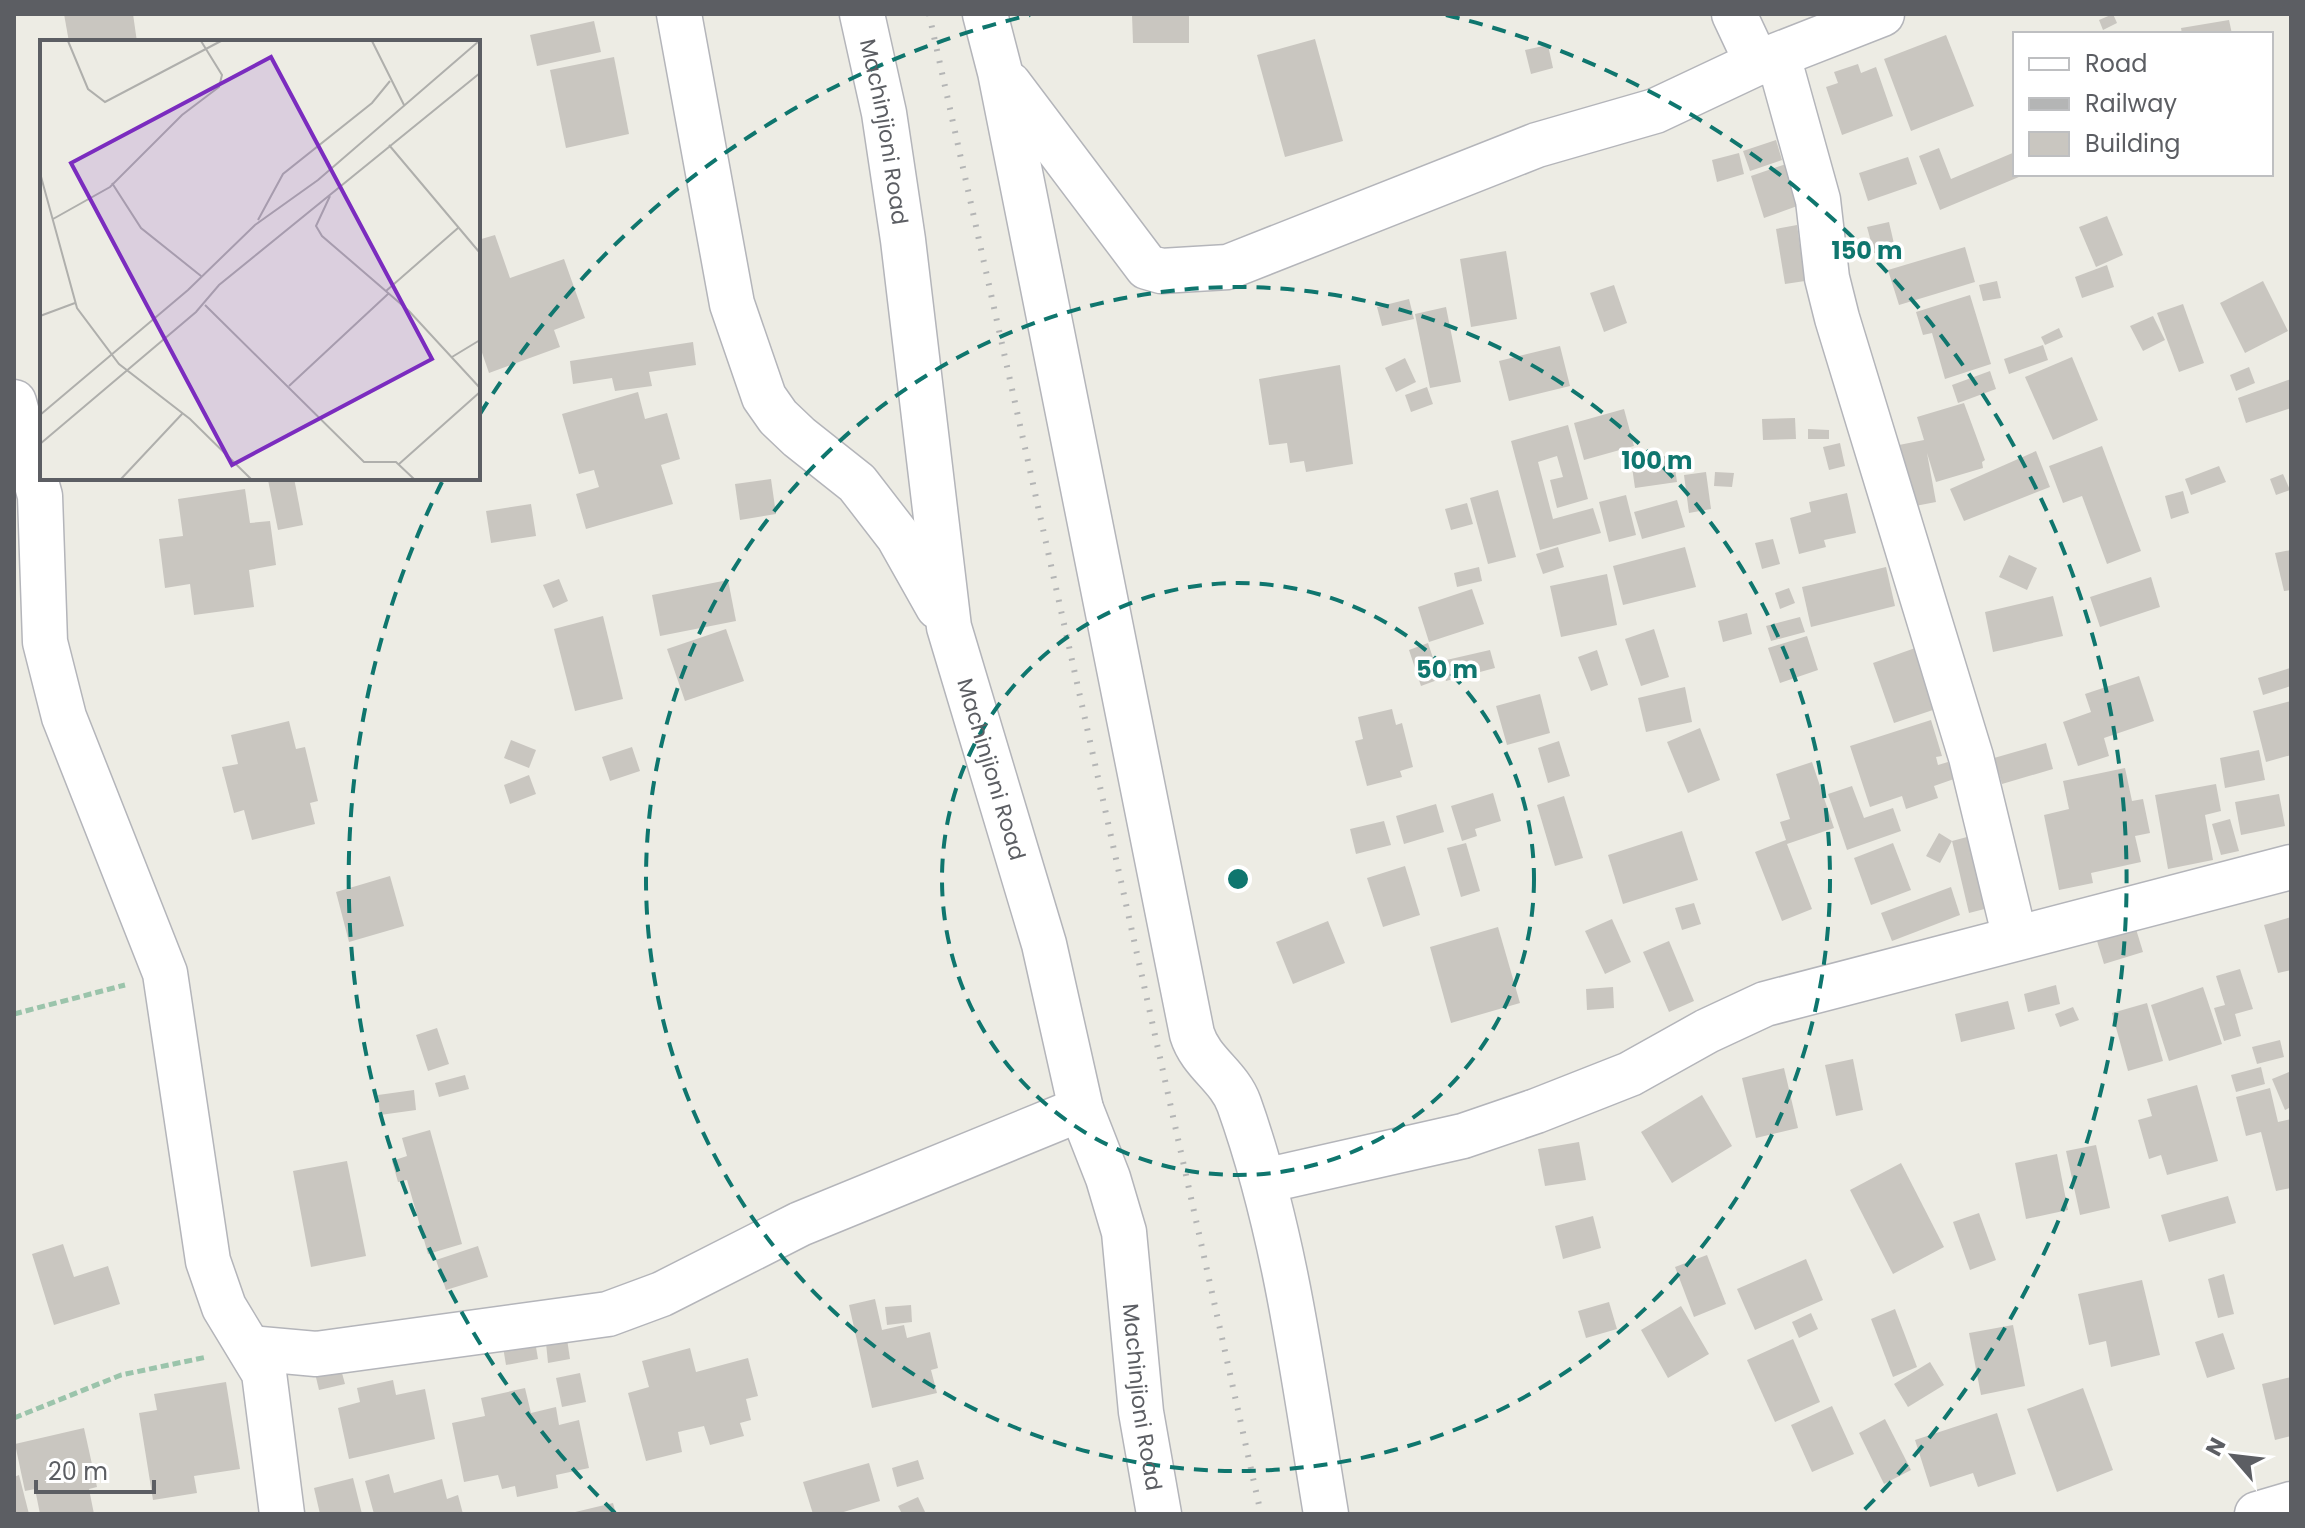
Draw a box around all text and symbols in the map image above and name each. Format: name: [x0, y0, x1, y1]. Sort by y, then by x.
legend: [2013, 32, 2273, 176]
street label: Machinjioni Road: [852, 36, 916, 227]
inset map: [40, 40, 480, 480]
text: Road: [2085, 47, 2147, 80]
text: Railway: [2085, 87, 2178, 120]
text: Building: [2085, 127, 2181, 160]
text: 150 m: [1832, 234, 1902, 267]
text: 100 m: [1622, 444, 1692, 477]
text: 50 m: [1416, 653, 1478, 686]
street label: Machinjioni Road: [949, 675, 1033, 864]
centre of rings: [1224, 865, 1252, 893]
street label: Machinjioni Road: [1115, 1302, 1170, 1493]
north arrow: [2193, 1416, 2273, 1496]
text: N: [2198, 1432, 2233, 1461]
scale bar: [36, 1444, 154, 1494]
text: 20 m: [48, 1455, 108, 1488]

